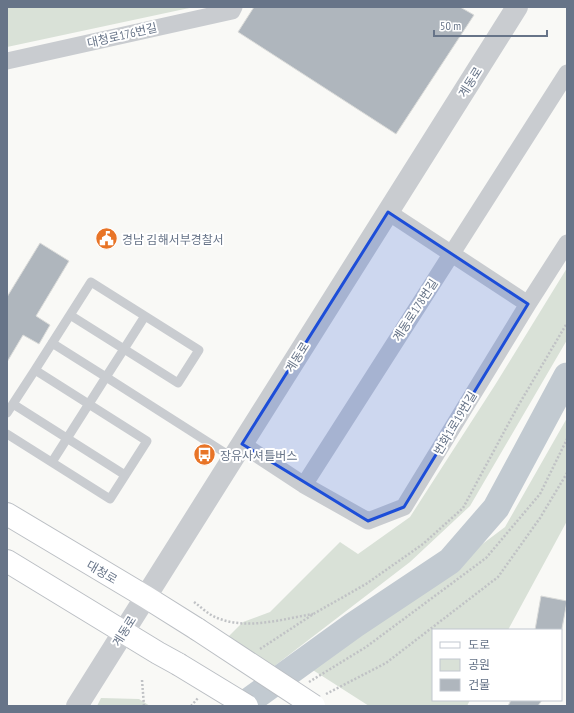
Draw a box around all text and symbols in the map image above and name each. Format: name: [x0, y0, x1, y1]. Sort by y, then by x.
scale bar: [434, 12, 547, 38]
text: 50 m: [440, 18, 461, 33]
street label: 대청로176번길: [86, 20, 158, 50]
street label: 계동로: [455, 64, 485, 100]
public building icon: 경남 김해서부경찰서: [93, 226, 119, 252]
place label: 경남 김해서부경찰서: [122, 232, 224, 247]
street label: 계동로178번길: [389, 276, 441, 344]
street label: 계동로: [282, 339, 312, 375]
street label: 번화1로19번길: [430, 389, 480, 457]
bus stop icon: 장유사셔틀버스: [192, 442, 218, 468]
place label: 장유사셔틀버스: [220, 448, 297, 463]
street label: 대청로: [84, 557, 120, 587]
street label: 계동로: [109, 613, 139, 649]
legend: [432, 629, 562, 701]
text: 도로: [468, 637, 490, 652]
text: 공원: [468, 657, 490, 672]
text: 건물: [468, 677, 490, 692]

